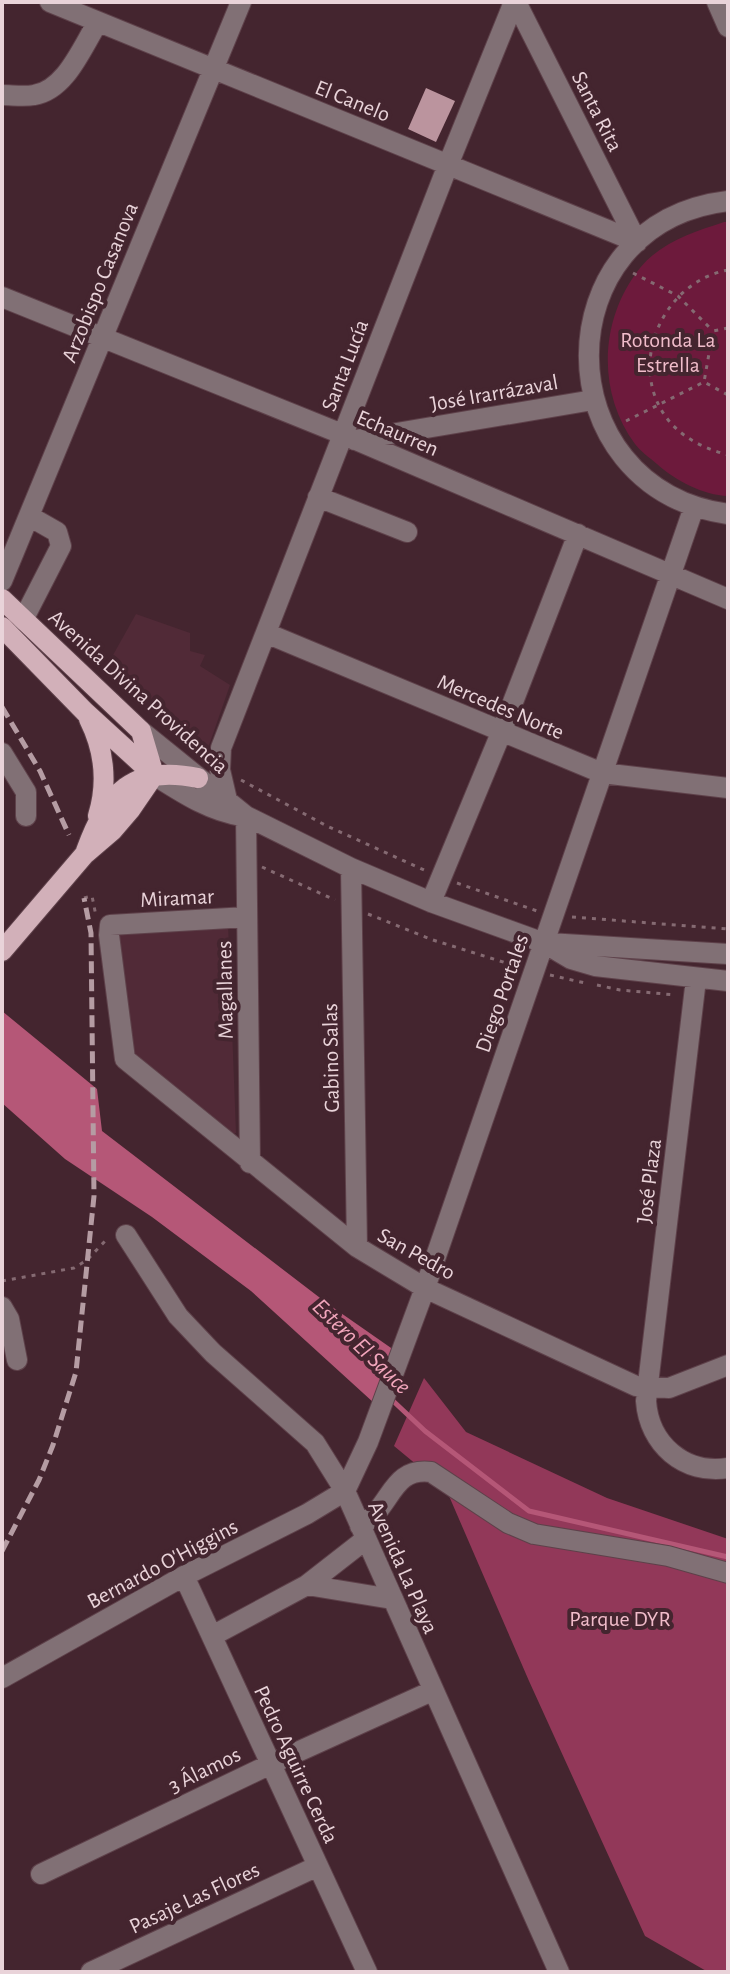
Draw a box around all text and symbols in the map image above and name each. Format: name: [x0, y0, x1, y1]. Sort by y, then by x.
street label: Santa Rita: [568, 68, 627, 155]
street label: El Canelo: [312, 76, 393, 126]
street label: Arzobispo Casanova: [58, 199, 142, 365]
street label: Santa Lucía: [317, 316, 372, 414]
park label: Rotonda La Estrella: [620, 329, 716, 376]
street label: José Irarrázaval: [429, 371, 560, 415]
street label: Echaurren: [353, 406, 442, 460]
street label: Avenida Divina Providencia: [44, 606, 232, 778]
street label: Mercedes Norte: [434, 670, 567, 743]
street label: Miramar: [139, 885, 215, 911]
street label: Diego Portales: [471, 931, 532, 1055]
street label: Magallanes: [213, 941, 237, 1039]
street label: Gabino Salas: [319, 1003, 343, 1113]
street label: José Plaza: [633, 1137, 665, 1225]
street label: San Pedro: [374, 1224, 459, 1284]
water label: Estero El Sauce: [308, 1294, 415, 1399]
street label: Avenida La Playa: [364, 1498, 442, 1637]
street label: Bernardo O'Higgins: [84, 1515, 241, 1613]
park label: Parque DYR: [569, 1608, 671, 1630]
street label: Pedro Aguirre Cerda: [250, 1682, 342, 1847]
street label: 3 Álamos: [164, 1742, 244, 1797]
street label: Pasaje Las Flores: [126, 1858, 263, 1938]

